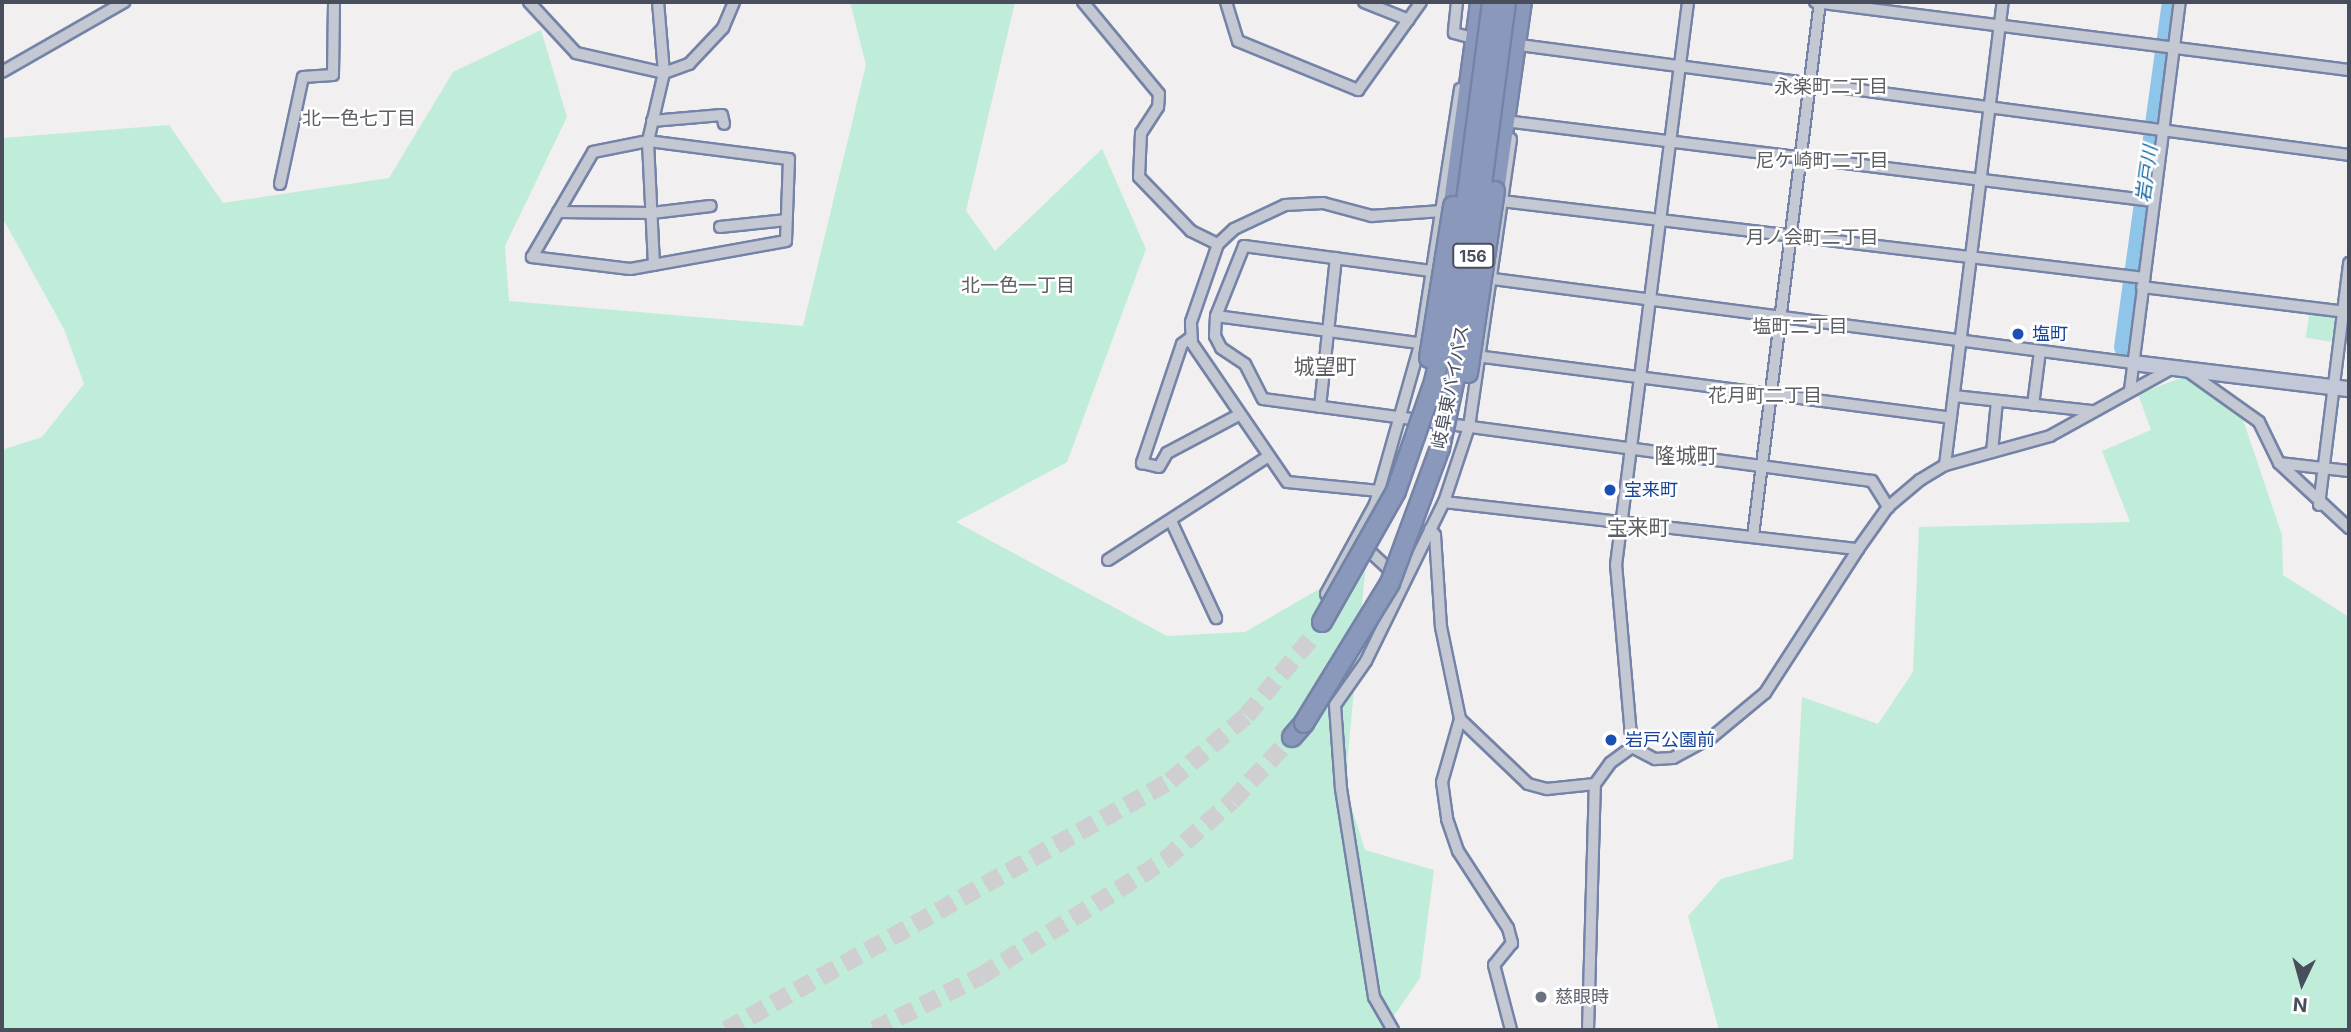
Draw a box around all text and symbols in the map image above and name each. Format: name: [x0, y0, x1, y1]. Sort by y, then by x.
district label: 永楽町二丁目: [1774, 76, 1888, 98]
district label: 北一色七丁目: [302, 108, 416, 130]
water label: 岩戸川: [2132, 144, 2162, 204]
district label: 尼ケ崎町二丁目: [1756, 150, 1888, 172]
district label: 月ノ会町二丁目: [1746, 227, 1878, 249]
road number: 156: [1452, 244, 1494, 268]
district label: 北一色一丁目: [961, 275, 1075, 297]
district label: 塩町二丁目: [1753, 316, 1847, 338]
street label: 岐阜東バイパス: [1428, 323, 1474, 451]
place label: 塩町: [2032, 323, 2068, 345]
marker: 塩町: [2010, 326, 2026, 342]
district label: 城望町: [1294, 354, 1356, 380]
district label: 花月町二丁目: [1708, 385, 1822, 407]
district label: 隆城町: [1655, 443, 1717, 469]
place label: 宝来町: [1624, 479, 1678, 501]
marker: 宝来町: [1602, 482, 1618, 498]
district label: 宝来町: [1607, 515, 1669, 541]
place label: 岩戸公園前: [1625, 729, 1715, 751]
marker: 岩戸公園前: [1603, 732, 1619, 748]
north arrow: [2267, 948, 2337, 1018]
place label: 慈眼時: [1555, 986, 1609, 1008]
marker: 慈眼時: [1533, 989, 1549, 1005]
text: N: [2292, 992, 2308, 1017]

